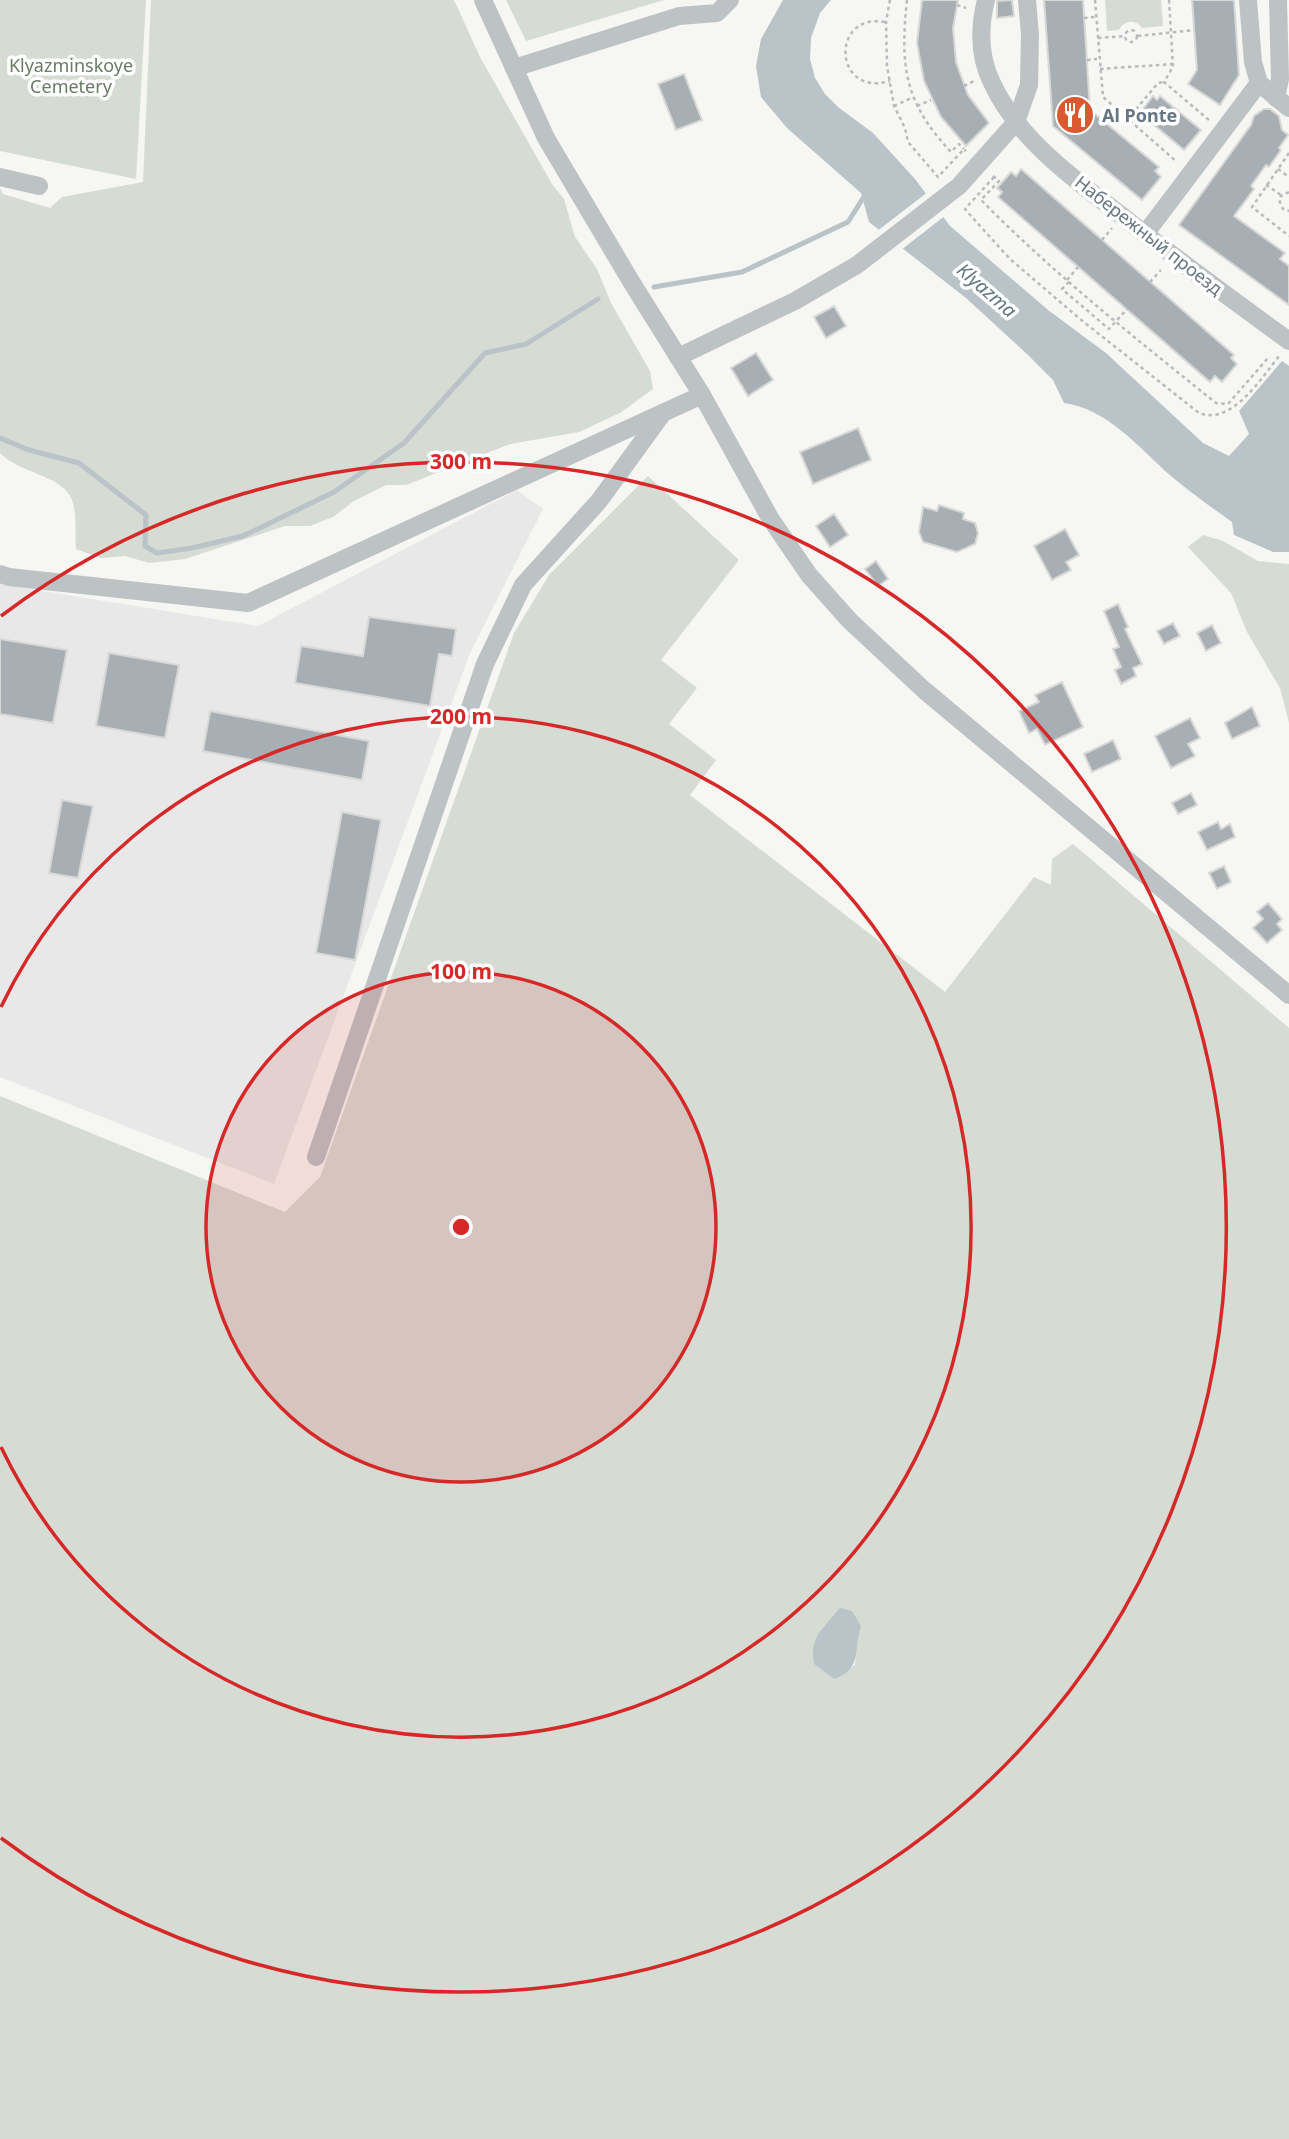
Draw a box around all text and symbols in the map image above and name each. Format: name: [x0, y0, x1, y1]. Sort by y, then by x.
park label: Klyazminskoye Cemetery: [9, 53, 133, 98]
restaurant icon: Al Ponte: [1054, 94, 1096, 136]
place label: Al Ponte: [1102, 103, 1177, 127]
street label: Набережный проезд: [1070, 170, 1228, 300]
water label: Klyazma: [952, 257, 1023, 323]
text: 300 m: [430, 447, 492, 475]
text: 200 m: [430, 702, 492, 730]
text: 100 m: [430, 957, 492, 985]
centre of rings: [449, 1215, 473, 1239]

